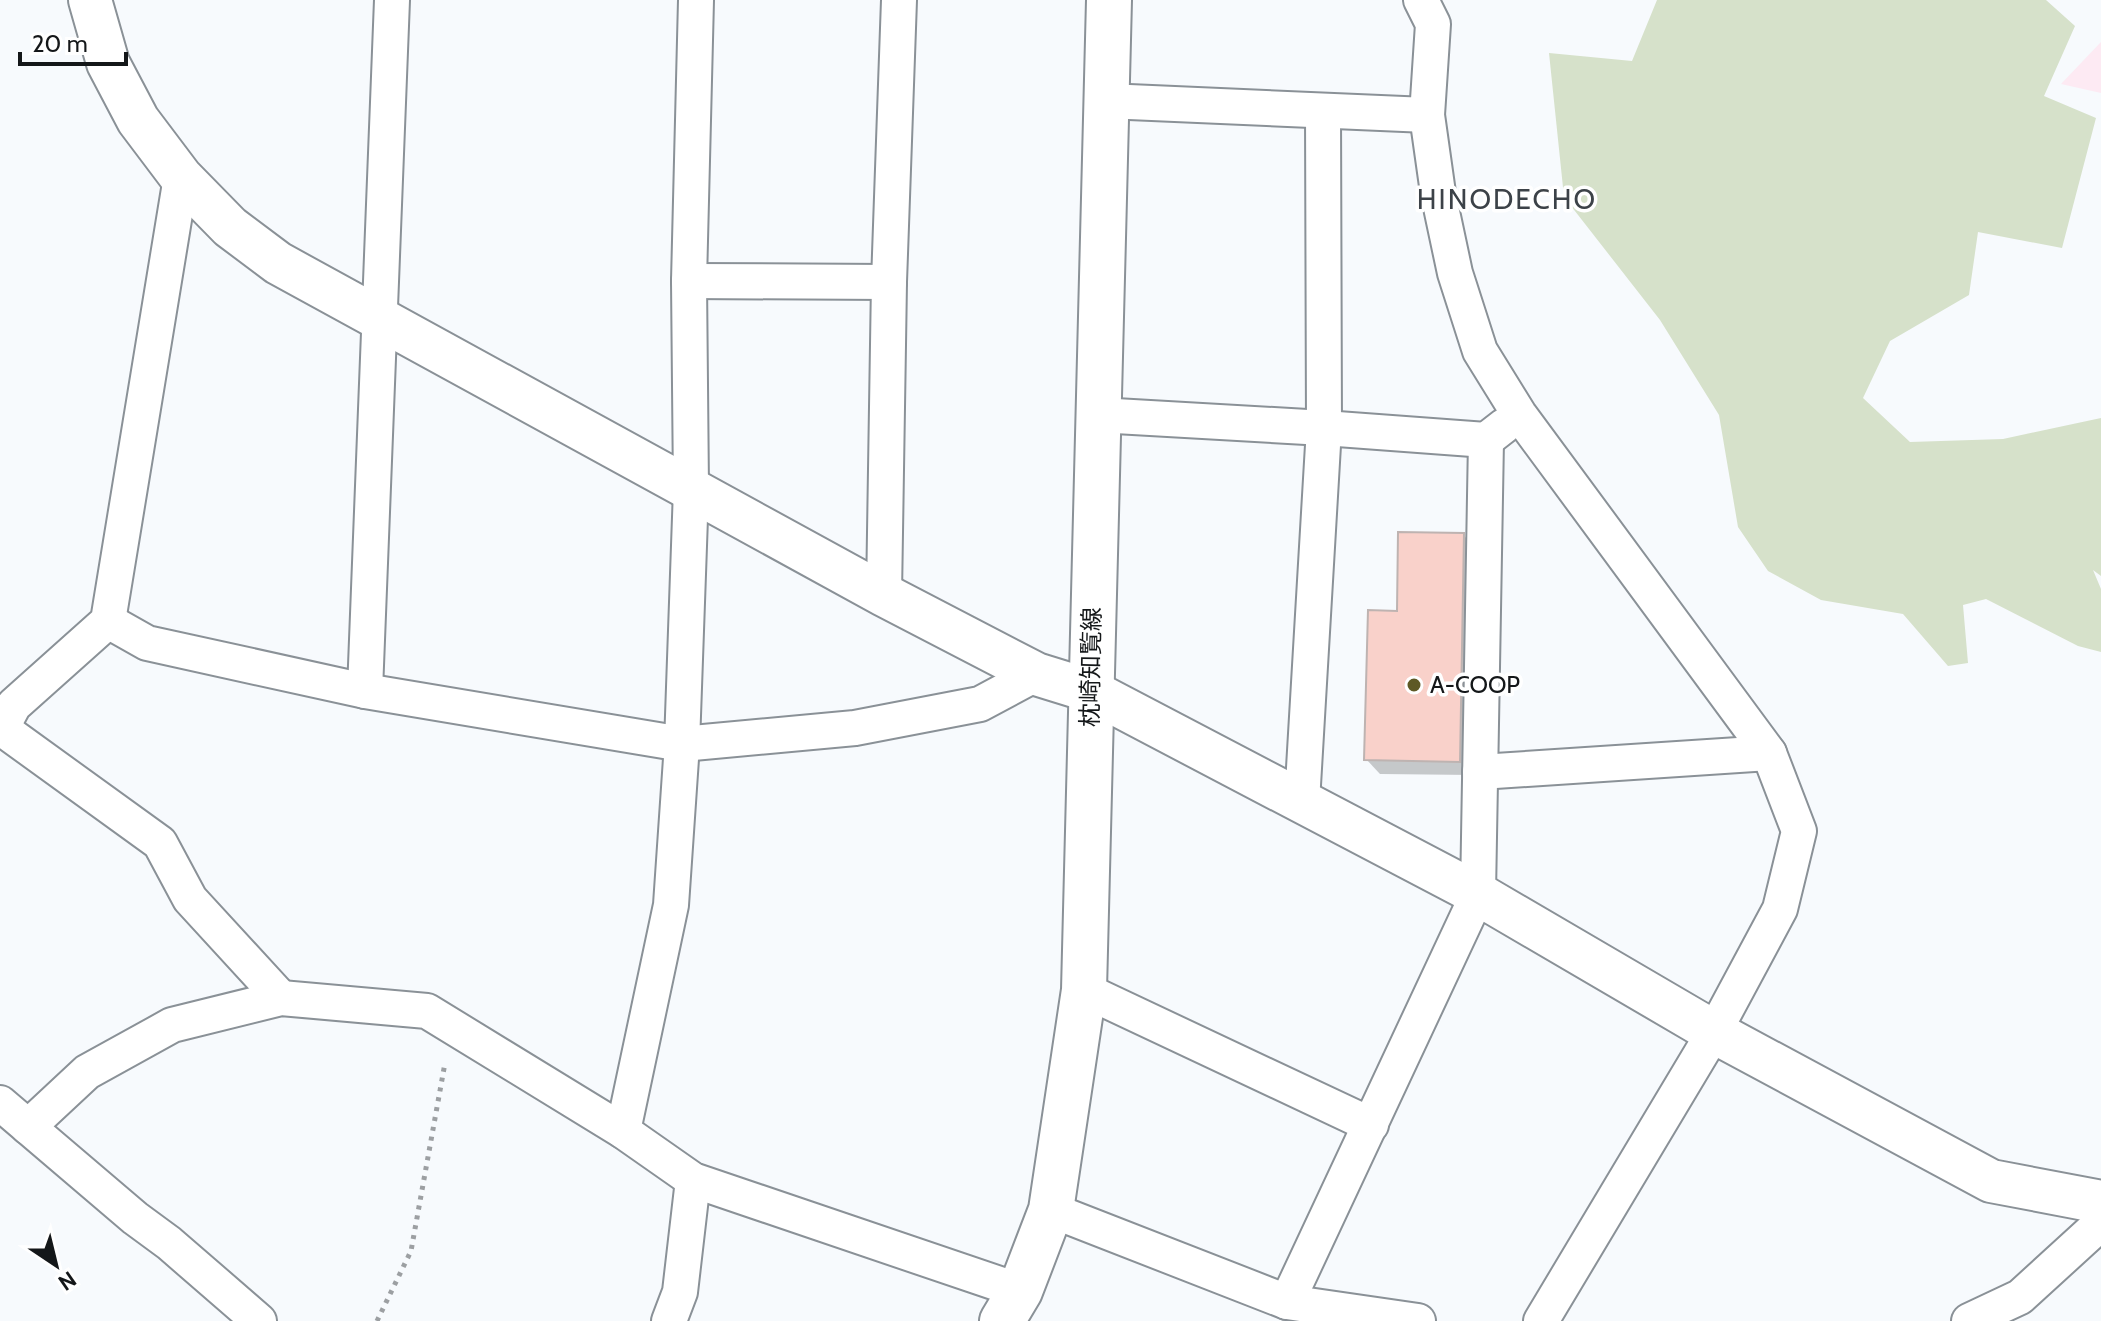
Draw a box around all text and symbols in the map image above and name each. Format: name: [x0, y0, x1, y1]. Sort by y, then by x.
scale bar: [20, 16, 126, 66]
text: 20 m: [32, 29, 88, 58]
district label: HINODECHO: [1417, 182, 1597, 216]
street label: 枕崎知覧線: [1075, 607, 1106, 727]
place label: A-COOP: [1430, 670, 1520, 699]
marker: A-COOP: [1405, 676, 1423, 694]
north arrow: [16, 1225, 96, 1305]
text: N: [53, 1265, 81, 1296]

